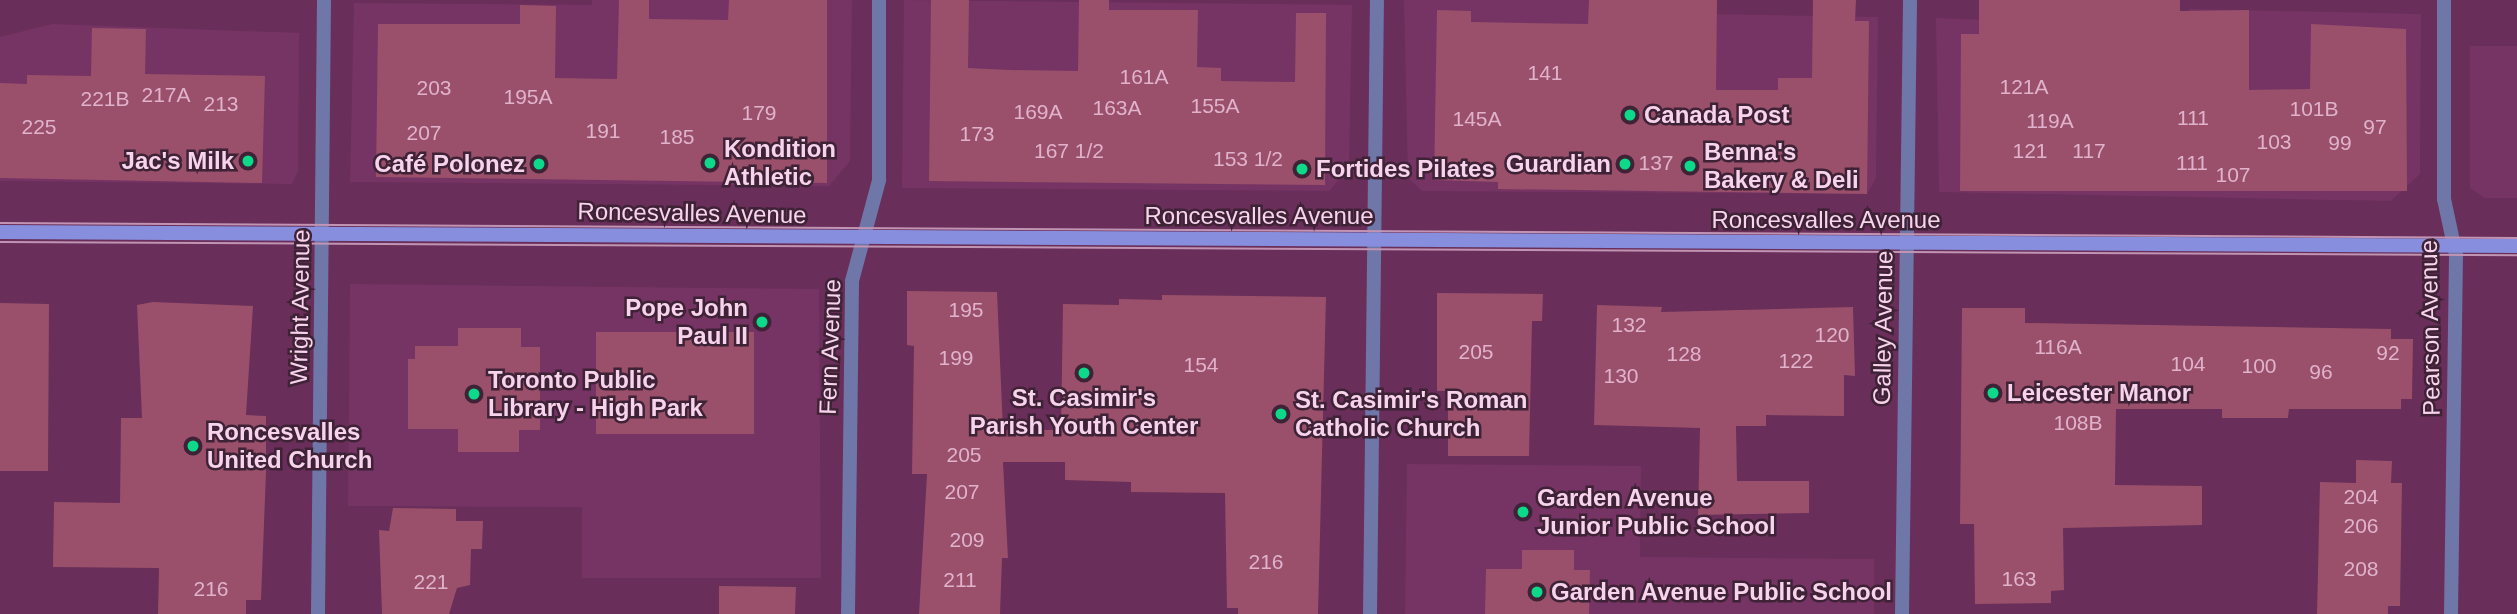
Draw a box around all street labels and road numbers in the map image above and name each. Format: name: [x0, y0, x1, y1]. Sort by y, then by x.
street label: Roncesvalles Avenue: [577, 197, 807, 229]
street label: Roncesvalles Avenue: [1144, 202, 1374, 230]
street label: Roncesvalles Avenue: [1711, 206, 1941, 234]
street label: Wright Avenue: [284, 228, 316, 386]
street label: Pearson Avenue: [2414, 239, 2446, 417]
street label: Galley Avenue: [1867, 250, 1899, 406]
street label: Fern Avenue: [813, 278, 847, 416]

